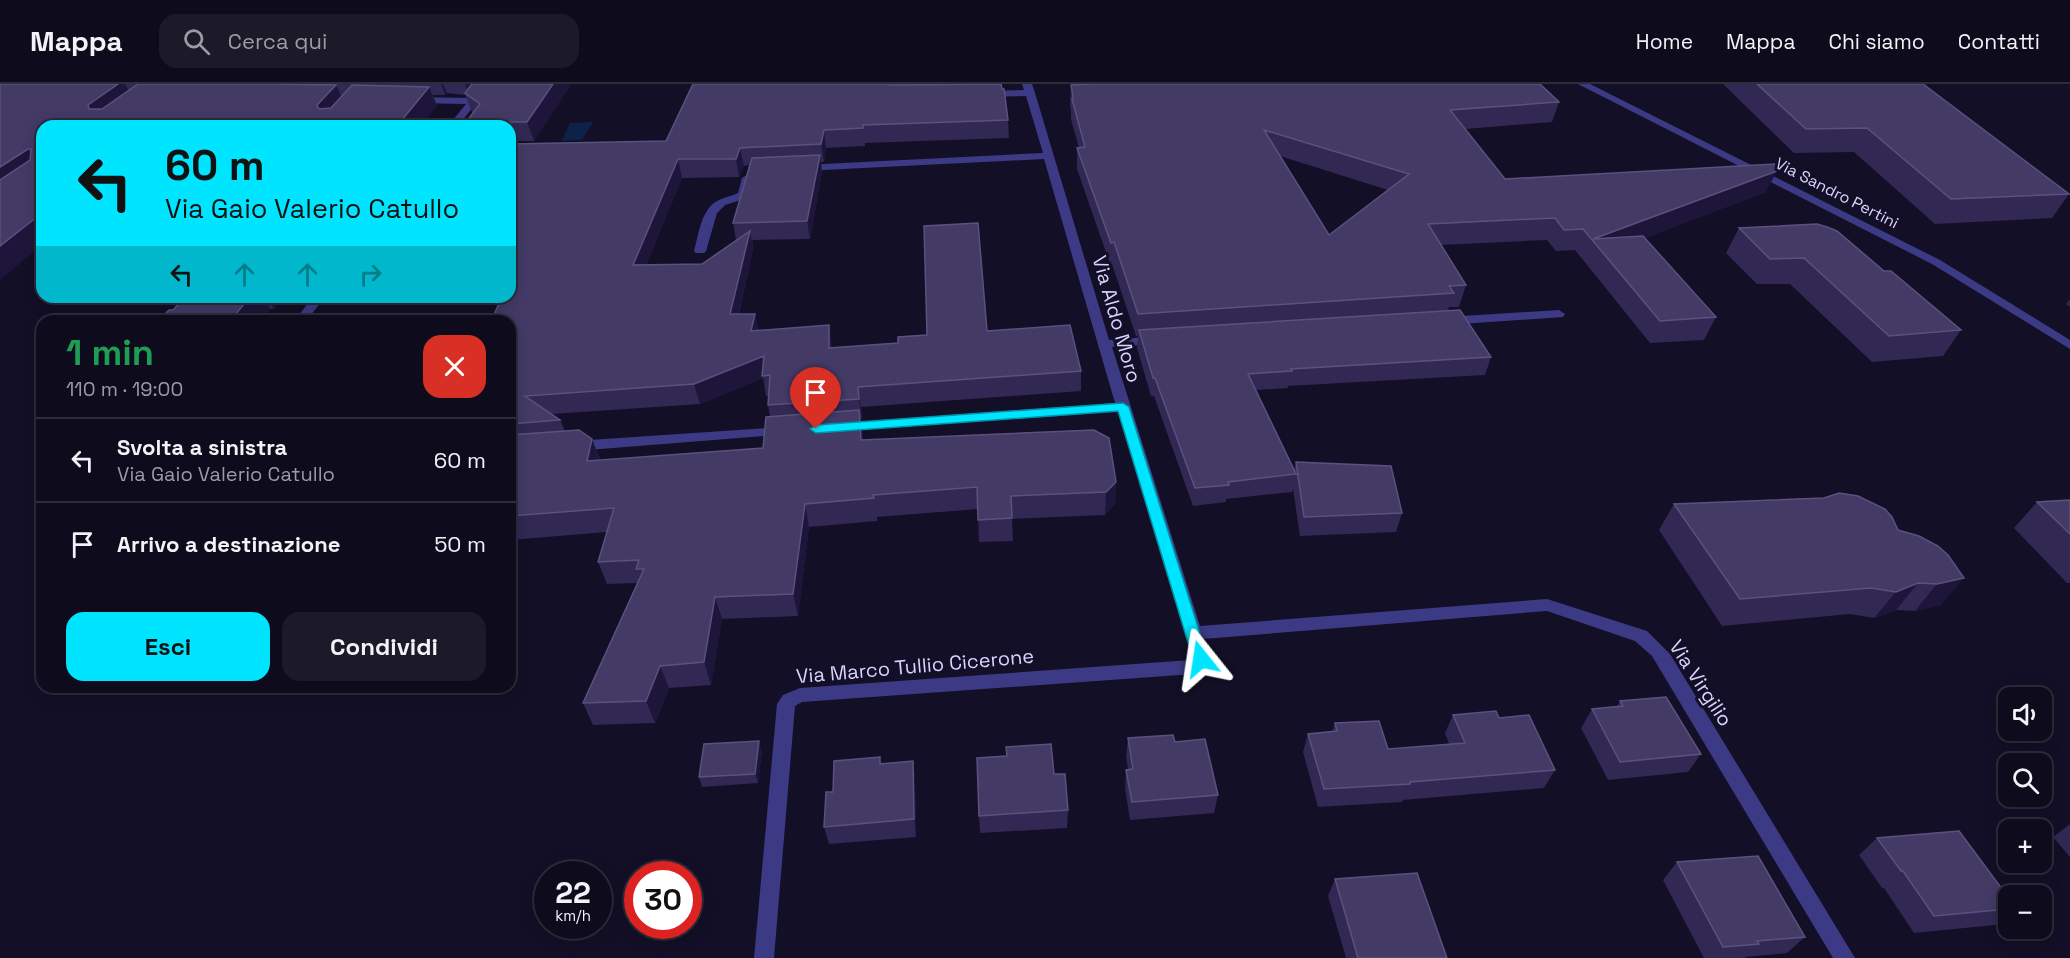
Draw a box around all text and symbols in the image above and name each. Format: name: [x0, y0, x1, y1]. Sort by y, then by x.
search box: [159, 14, 579, 68]
text: Mappa: [30, 23, 123, 59]
icon: search: [180, 25, 213, 58]
text: Cerca qui: [228, 27, 327, 55]
text: Home: [1636, 28, 1693, 55]
text: Mappa: [1726, 28, 1795, 55]
text: Chi siamo: [1828, 28, 1925, 55]
text: Contatti: [1958, 28, 2040, 55]
text: 60 m: [165, 139, 265, 192]
icon: left: [66, 144, 144, 222]
street label: Via Sandro Pertini: [1772, 153, 1902, 233]
text: Via Gaio Valerio Catullo: [165, 191, 459, 226]
street label: Via Aldo Moro: [1086, 253, 1148, 385]
icon: left: [165, 258, 198, 291]
icon: ahead: [228, 258, 261, 291]
icon: ahead: [291, 258, 324, 291]
icon: right: [354, 258, 387, 291]
text: 1 min: [66, 330, 154, 376]
button: close: [423, 335, 486, 398]
pin: [790, 367, 841, 429]
text: 110 m · 19:00: [66, 376, 183, 402]
icon: arrive: [799, 376, 832, 409]
text: Svolta a sinistra: [117, 433, 287, 461]
icon: left: [66, 444, 99, 477]
text: 60 m: [434, 446, 486, 474]
text: Via Gaio Valerio Catullo: [117, 461, 335, 487]
icon: arrive: [66, 528, 99, 561]
text: Arrivo a destinazione: [117, 530, 340, 558]
text: 50 m: [434, 530, 486, 558]
button: Esci: [66, 612, 270, 681]
button: Condividi: [282, 612, 486, 681]
position arrow: [1169, 627, 1233, 691]
street label: Via Virgilio: [1663, 635, 1739, 731]
street label: Via Marco Tullio Cicerone: [795, 643, 1035, 689]
map controls: [1998, 687, 2052, 939]
button: sound: [1998, 687, 2052, 741]
button: search: [1998, 753, 2052, 807]
button: +: [1998, 819, 2052, 873]
speed limit sign: 30: [624, 861, 702, 939]
text: 22: [555, 873, 591, 912]
button: −: [1998, 885, 2052, 939]
text: km/h: [555, 906, 591, 925]

